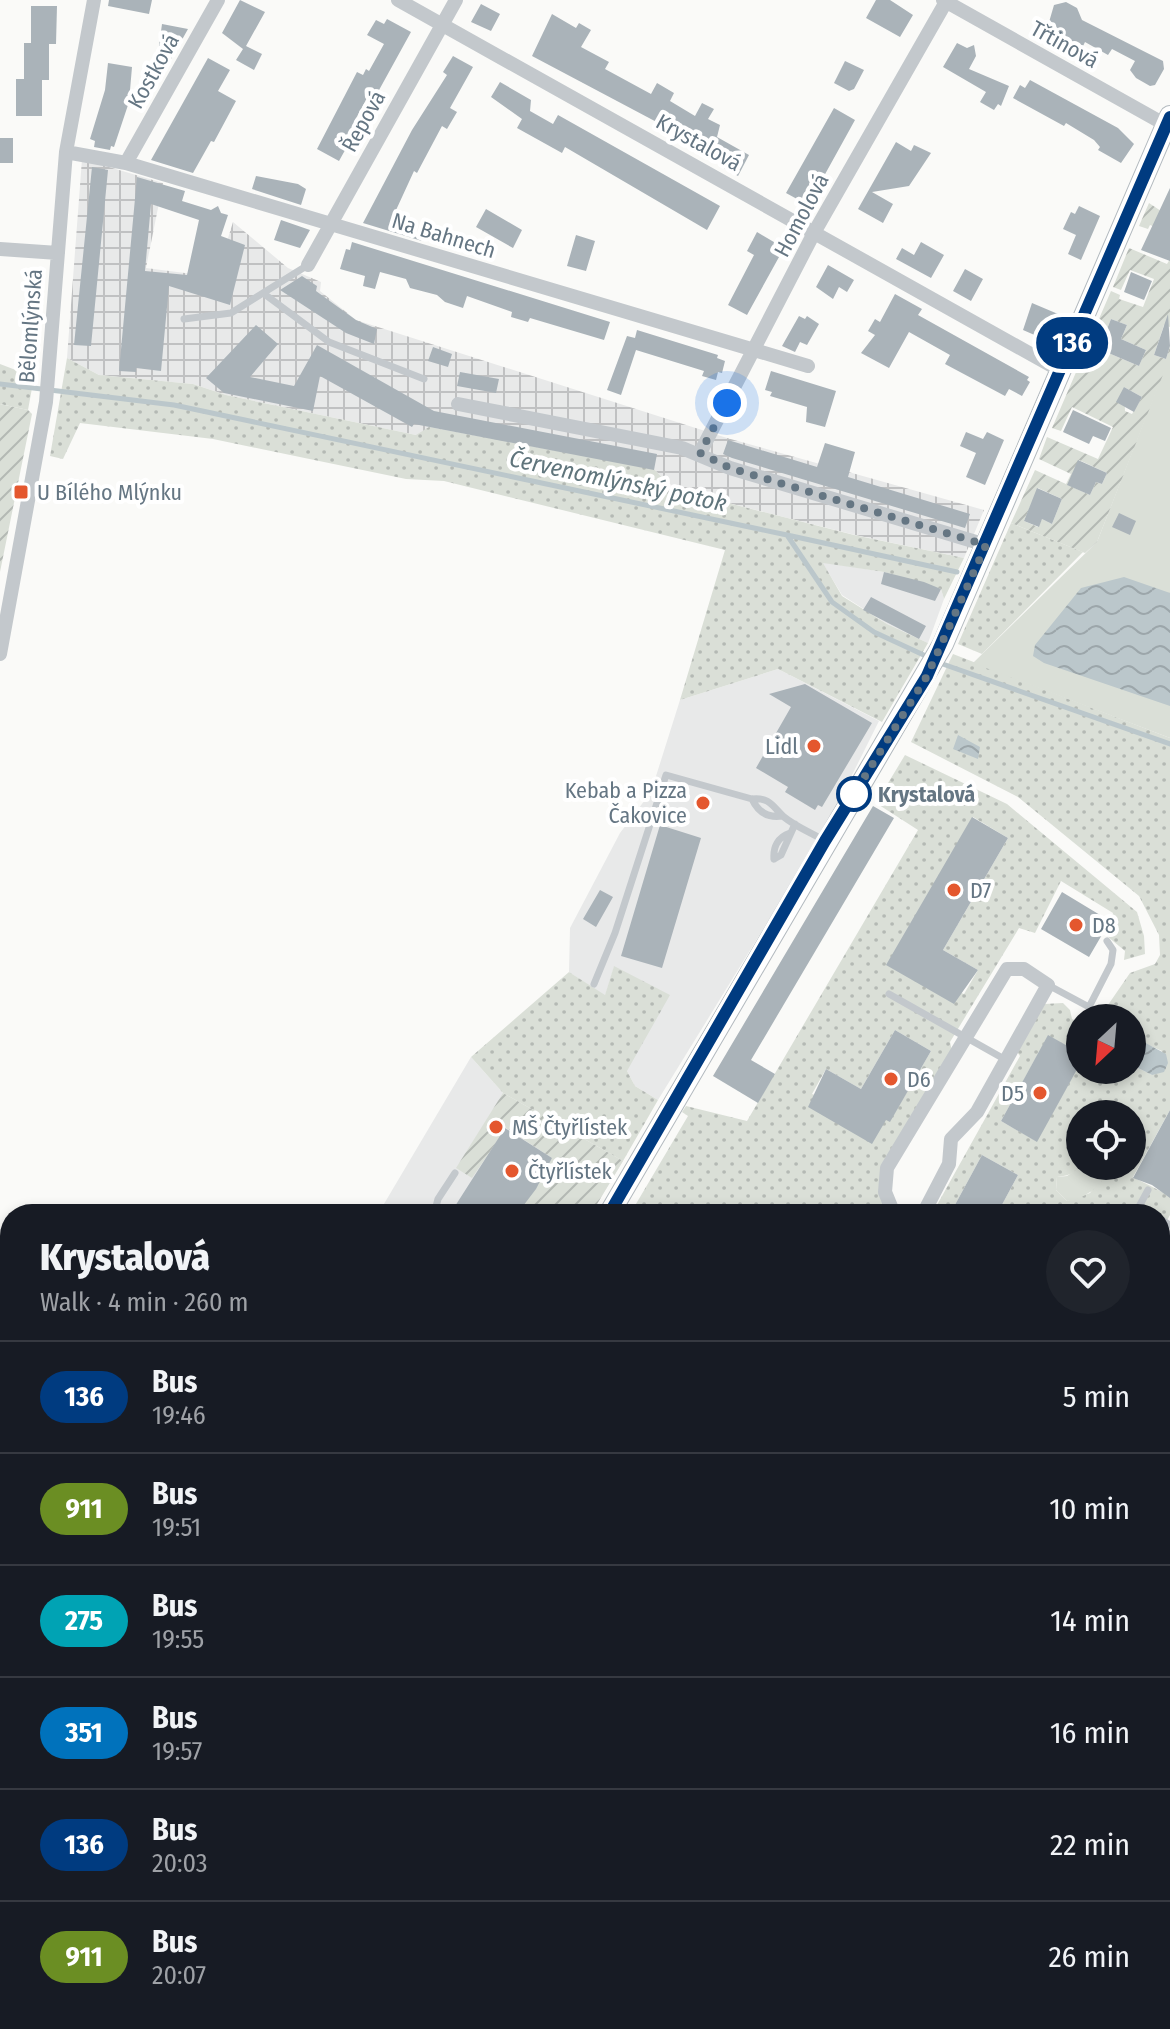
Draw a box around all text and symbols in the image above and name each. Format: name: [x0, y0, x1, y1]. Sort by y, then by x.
street label: Třtinová: [1026, 15, 1103, 74]
street label: Kostková: [122, 29, 185, 113]
street label: Řepová: [336, 86, 391, 157]
street label: Krystalová: [651, 108, 746, 177]
street label: Homolová: [768, 169, 835, 262]
street label: Na Bahnech: [389, 207, 499, 264]
street label: Bělomlýnská: [13, 268, 48, 384]
line badge: 136: [1026, 317, 1118, 369]
text: 136: [1052, 326, 1092, 359]
your location: [707, 383, 747, 423]
water label: Červenomlýnský potok: [507, 443, 729, 518]
place label: U Bílého Mlýnku: [37, 479, 182, 506]
marker: U Bílého Mlýnku: [12, 483, 30, 501]
place label: Lidl: [765, 733, 798, 760]
marker: Lidl: [805, 737, 823, 755]
place label: Kebab a Pizza Čakovice: [565, 777, 687, 829]
marker: Krystalová: [837, 777, 871, 811]
place label: Krystalová: [878, 781, 975, 808]
marker: Kebab a Pizza Čakovice: [694, 794, 712, 812]
place label: D7: [970, 877, 991, 904]
marker: D7: [945, 881, 963, 899]
place label: D8: [1092, 912, 1116, 939]
marker: D8: [1067, 916, 1085, 934]
north arrow: [1066, 1004, 1146, 1084]
map controls: [1066, 1004, 1146, 1180]
place label: D6: [907, 1066, 931, 1093]
marker: D6: [882, 1070, 900, 1088]
place label: D5: [1001, 1080, 1024, 1107]
marker: D5: [1031, 1084, 1049, 1102]
button: locate: [1066, 1100, 1146, 1180]
place label: MŠ Čtyřlístek: [512, 1114, 628, 1141]
marker: MŠ Čtyřlístek: [487, 1118, 505, 1136]
place label: Čtyřlístek: [528, 1158, 613, 1185]
marker: Čtyřlístek: [503, 1162, 521, 1180]
button: heart: [1046, 1230, 1130, 1314]
text: Krystalová: [40, 1234, 210, 1280]
text: Walk · 4 min · 260 m: [40, 1287, 249, 1318]
text: Bus: [152, 1364, 197, 1400]
text: 5 min: [1063, 1379, 1130, 1415]
text: 136: [64, 1380, 104, 1413]
text: 19:46: [152, 1400, 206, 1431]
text: Bus: [152, 1476, 197, 1512]
text: 10 min: [1049, 1491, 1130, 1527]
text: 911: [65, 1492, 103, 1525]
text: 19:51: [152, 1512, 201, 1543]
text: Bus: [152, 1588, 197, 1624]
text: 14 min: [1050, 1603, 1130, 1639]
text: 275: [65, 1604, 103, 1637]
text: 19:55: [152, 1624, 204, 1655]
text: Bus: [152, 1700, 197, 1736]
text: 16 min: [1050, 1715, 1130, 1751]
text: 351: [65, 1716, 103, 1749]
text: 19:57: [152, 1736, 202, 1767]
text: Bus: [152, 1812, 197, 1848]
text: 22 min: [1050, 1827, 1130, 1863]
text: 136: [64, 1828, 104, 1861]
text: 20:03: [152, 1848, 208, 1879]
text: Bus: [152, 1924, 197, 1960]
text: 26 min: [1048, 1939, 1130, 1975]
text: 911: [65, 1940, 103, 1973]
text: 20:07: [152, 1960, 206, 1991]

